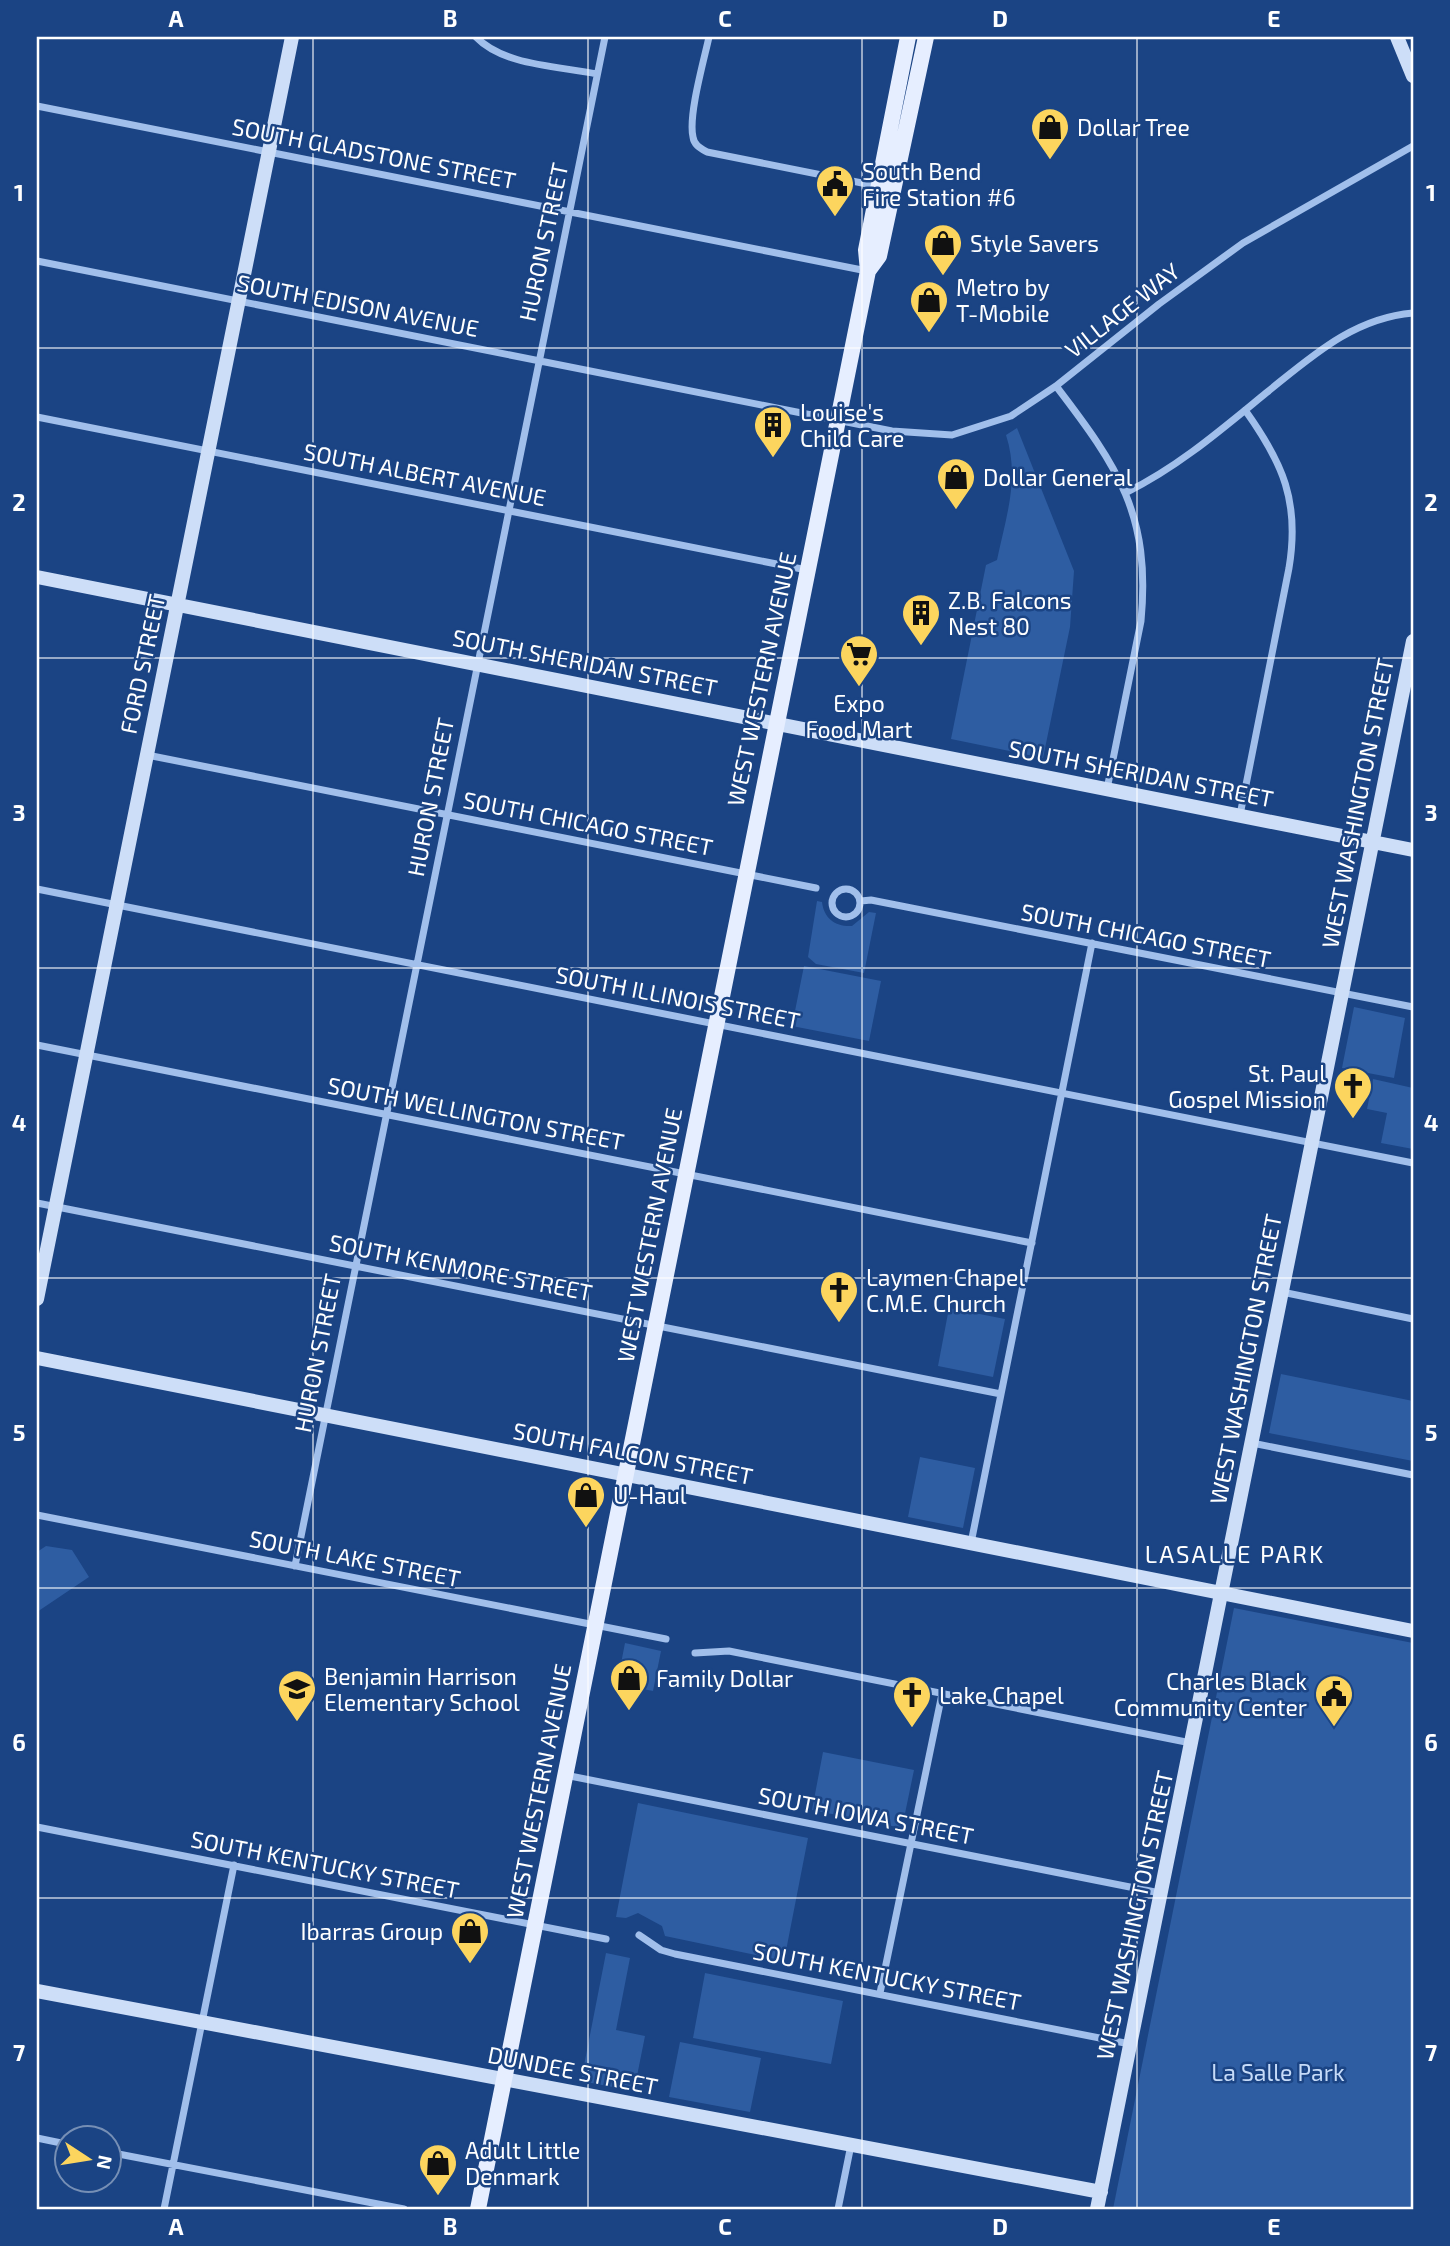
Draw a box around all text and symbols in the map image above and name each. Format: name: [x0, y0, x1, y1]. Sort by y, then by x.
text: A: [168, 4, 184, 32]
text: B: [443, 4, 457, 32]
text: C: [718, 4, 732, 32]
text: D: [992, 4, 1008, 32]
text: E: [1267, 4, 1281, 32]
shop icon: Dollar Tree: [1029, 106, 1071, 161]
street label: SOUTH GLADSTONE STREET: [230, 112, 518, 194]
place label: Dollar Tree: [1077, 113, 1190, 141]
place label: South Bend Fire Station #6: [862, 157, 1016, 211]
street label: HURON STREET: [513, 160, 573, 324]
public building icon: South Bend Fire Station #6: [814, 163, 856, 218]
text: 1: [14, 178, 24, 206]
text: 1: [1426, 178, 1436, 206]
shop icon: Style Savers: [922, 222, 964, 277]
place label: Style Savers: [970, 229, 1099, 257]
street label: VILLAGE WAY: [1059, 257, 1185, 363]
street label: SOUTH EDISON AVENUE: [235, 268, 481, 342]
place label: Metro by T-Mobile: [956, 273, 1050, 327]
shop icon: Metro by T-Mobile: [908, 279, 950, 334]
place label: Louise's Child Care: [800, 398, 904, 452]
building icon: Louise's Child Care: [752, 404, 794, 459]
street label: SOUTH ALBERT AVENUE: [301, 437, 549, 511]
shop icon: Dollar General: [935, 456, 977, 511]
place label: Dollar General: [983, 463, 1133, 491]
text: 2: [12, 488, 26, 516]
text: 2: [1424, 488, 1438, 516]
street label: WEST WESTERN AVENUE: [720, 549, 802, 809]
place label: Z.B. Falcons Nest 80: [948, 586, 1071, 640]
street label: FORD STREET: [114, 592, 170, 736]
building icon: Z.B. Falcons Nest 80: [900, 592, 942, 647]
street label: SOUTH SHERIDAN STREET: [450, 623, 720, 701]
supermarket icon: Expo Food Mart: [838, 633, 880, 688]
street label: WEST WASHINGTON STREET: [1315, 656, 1399, 950]
place label: Expo Food Mart: [805, 689, 913, 743]
street label: HURON STREET: [401, 715, 459, 879]
street label: SOUTH SHERIDAN STREET: [1006, 734, 1276, 812]
street label: SOUTH CHICAGO STREET: [461, 785, 715, 861]
text: 3: [12, 798, 26, 826]
text: 3: [1424, 798, 1438, 826]
street label: SOUTH CHICAGO STREET: [1019, 897, 1273, 973]
street label: SOUTH ILLINOIS STREET: [553, 960, 803, 1034]
place label: St. Paul Gospel Mission: [1168, 1059, 1326, 1113]
church icon: St. Paul Gospel Mission: [1332, 1065, 1374, 1120]
street label: SOUTH WELLINGTON STREET: [325, 1071, 627, 1155]
street label: WEST WESTERN AVENUE: [611, 1105, 687, 1365]
text: 4: [12, 1108, 26, 1136]
text: 4: [1424, 1108, 1438, 1136]
street label: WEST WASHINGTON STREET: [1203, 1212, 1287, 1506]
street label: SOUTH KENMORE STREET: [327, 1228, 595, 1306]
place label: Laymen Chapel C.M.E. Church: [866, 1263, 1025, 1317]
church icon: Laymen Chapel C.M.E. Church: [818, 1269, 860, 1324]
street label: HURON STREET: [288, 1271, 346, 1435]
street label: SOUTH FALCON STREET: [511, 1416, 755, 1490]
text: 5: [13, 1418, 25, 1446]
text: 5: [1425, 1418, 1437, 1446]
shop icon: U-Haul: [565, 1474, 607, 1529]
place label: U-Haul: [613, 1481, 687, 1509]
street label: SOUTH LAKE STREET: [247, 1524, 463, 1592]
district label: LASALLE PARK: [1145, 1539, 1325, 1568]
shop icon: Family Dollar: [608, 1657, 650, 1712]
street label: WEST WESTERN AVENUE: [500, 1661, 576, 1921]
place label: Benjamin Harrison Elementary School: [324, 1662, 520, 1716]
place label: Family Dollar: [656, 1664, 793, 1692]
place label: Charles Black Community Center: [1114, 1667, 1307, 1721]
school or university icon: Benjamin Harrison Elementary School: [276, 1668, 318, 1723]
public building icon: Charles Black Community Center: [1313, 1673, 1355, 1728]
church icon: Lake Chapel: [891, 1674, 933, 1729]
place label: Lake Chapel: [939, 1681, 1064, 1709]
text: 6: [12, 1728, 26, 1756]
text: 6: [1424, 1728, 1438, 1756]
street label: WEST WASHINGTON STREET: [1090, 1768, 1178, 2062]
street label: SOUTH IOWA STREET: [756, 1780, 976, 1850]
street label: SOUTH KENTUCKY STREET: [189, 1824, 461, 1904]
shop icon: Ibarras Group: [449, 1910, 491, 1965]
place label: Ibarras Group: [300, 1917, 443, 1945]
street label: SOUTH KENTUCKY STREET: [751, 1936, 1023, 2016]
text: 7: [13, 2038, 25, 2066]
text: 7: [1425, 2038, 1437, 2066]
street label: DUNDEE STREET: [486, 2040, 660, 2100]
park label: La Salle Park: [1211, 2058, 1345, 2086]
north arrow: [52, 2124, 122, 2194]
place label: Adult Little Denmark: [465, 2136, 580, 2190]
shop icon: Adult Little Denmark: [417, 2142, 459, 2197]
text: N: [92, 2154, 118, 2172]
text: A: [168, 2212, 184, 2240]
text: B: [443, 2212, 457, 2240]
text: C: [718, 2212, 732, 2240]
text: D: [992, 2212, 1008, 2240]
text: E: [1267, 2212, 1281, 2240]

